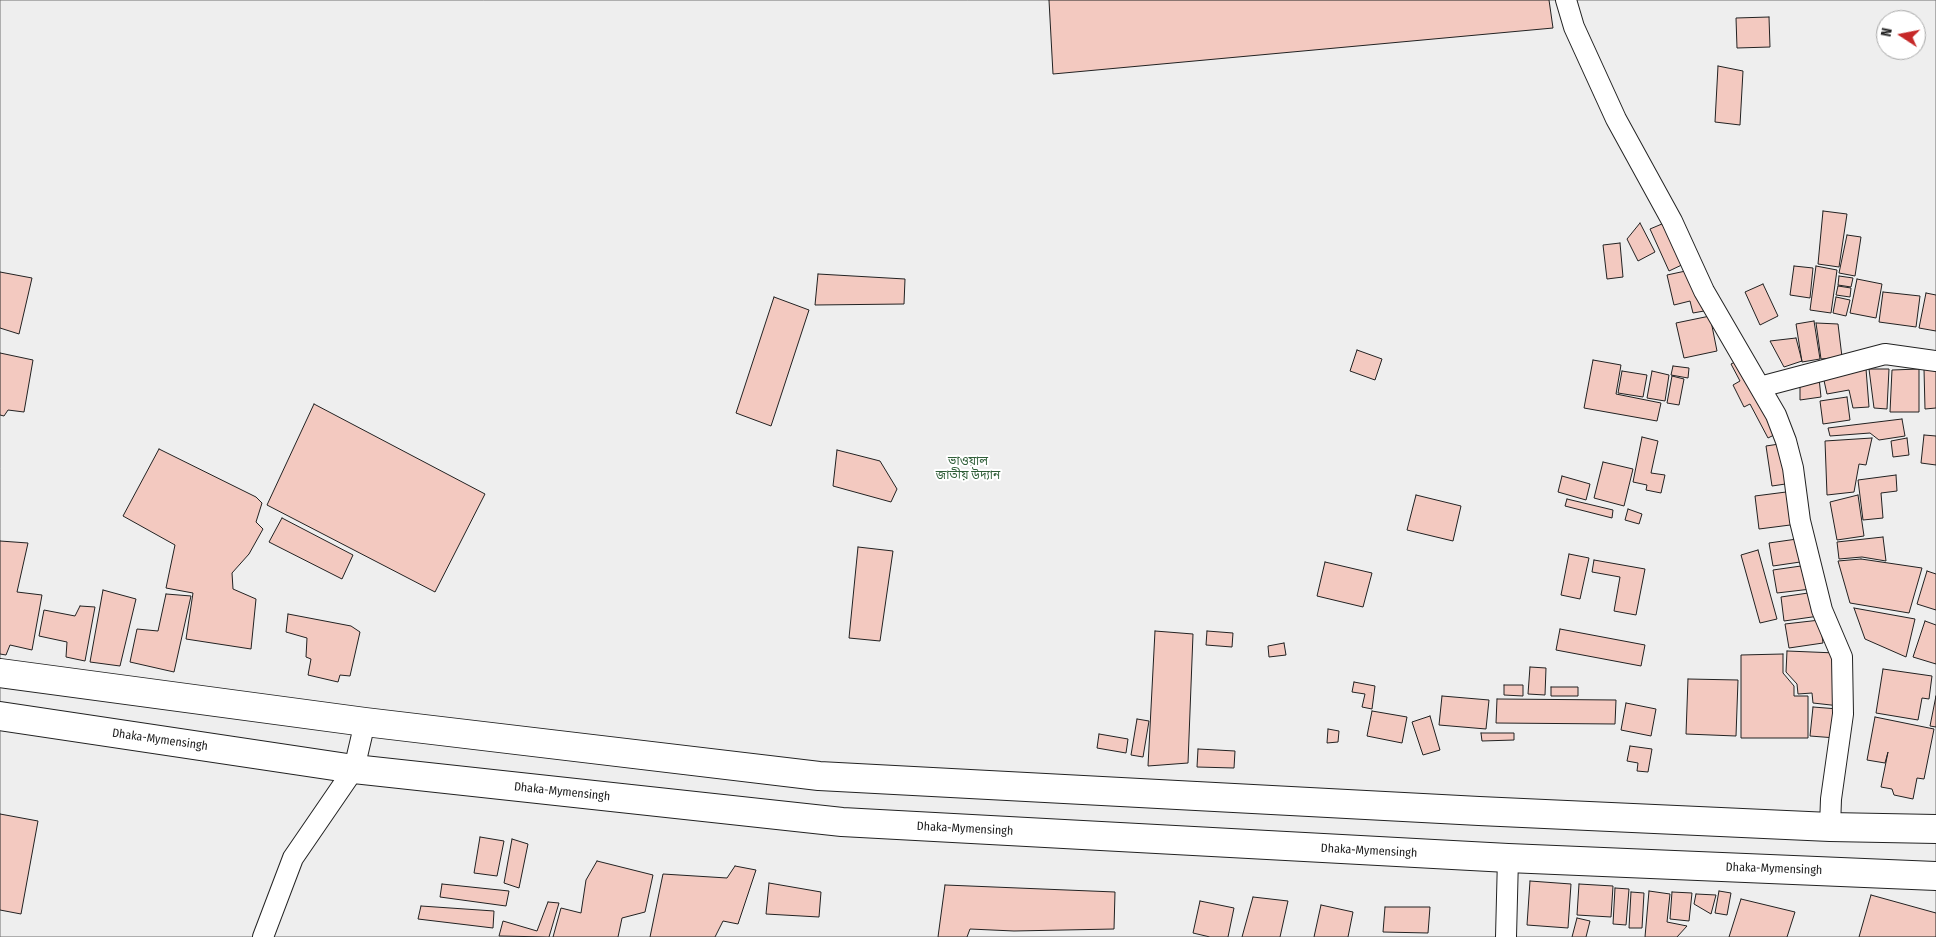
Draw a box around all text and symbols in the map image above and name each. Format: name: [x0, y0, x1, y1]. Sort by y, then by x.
north arrow: [1876, 10, 1926, 60]
text: N: [1878, 27, 1896, 38]
park label: ভাওয়াল জাতীয় উদ্যান: [936, 455, 1000, 483]
street label: Dhaka-Mymensingh: [111, 726, 209, 754]
street label: Dhaka-Mymensingh: [513, 780, 611, 804]
street label: Dhaka-Mymensingh: [916, 819, 1014, 839]
street label: Dhaka-Mymensingh: [1320, 841, 1418, 861]
street label: Dhaka-Mymensingh: [1725, 860, 1823, 878]

